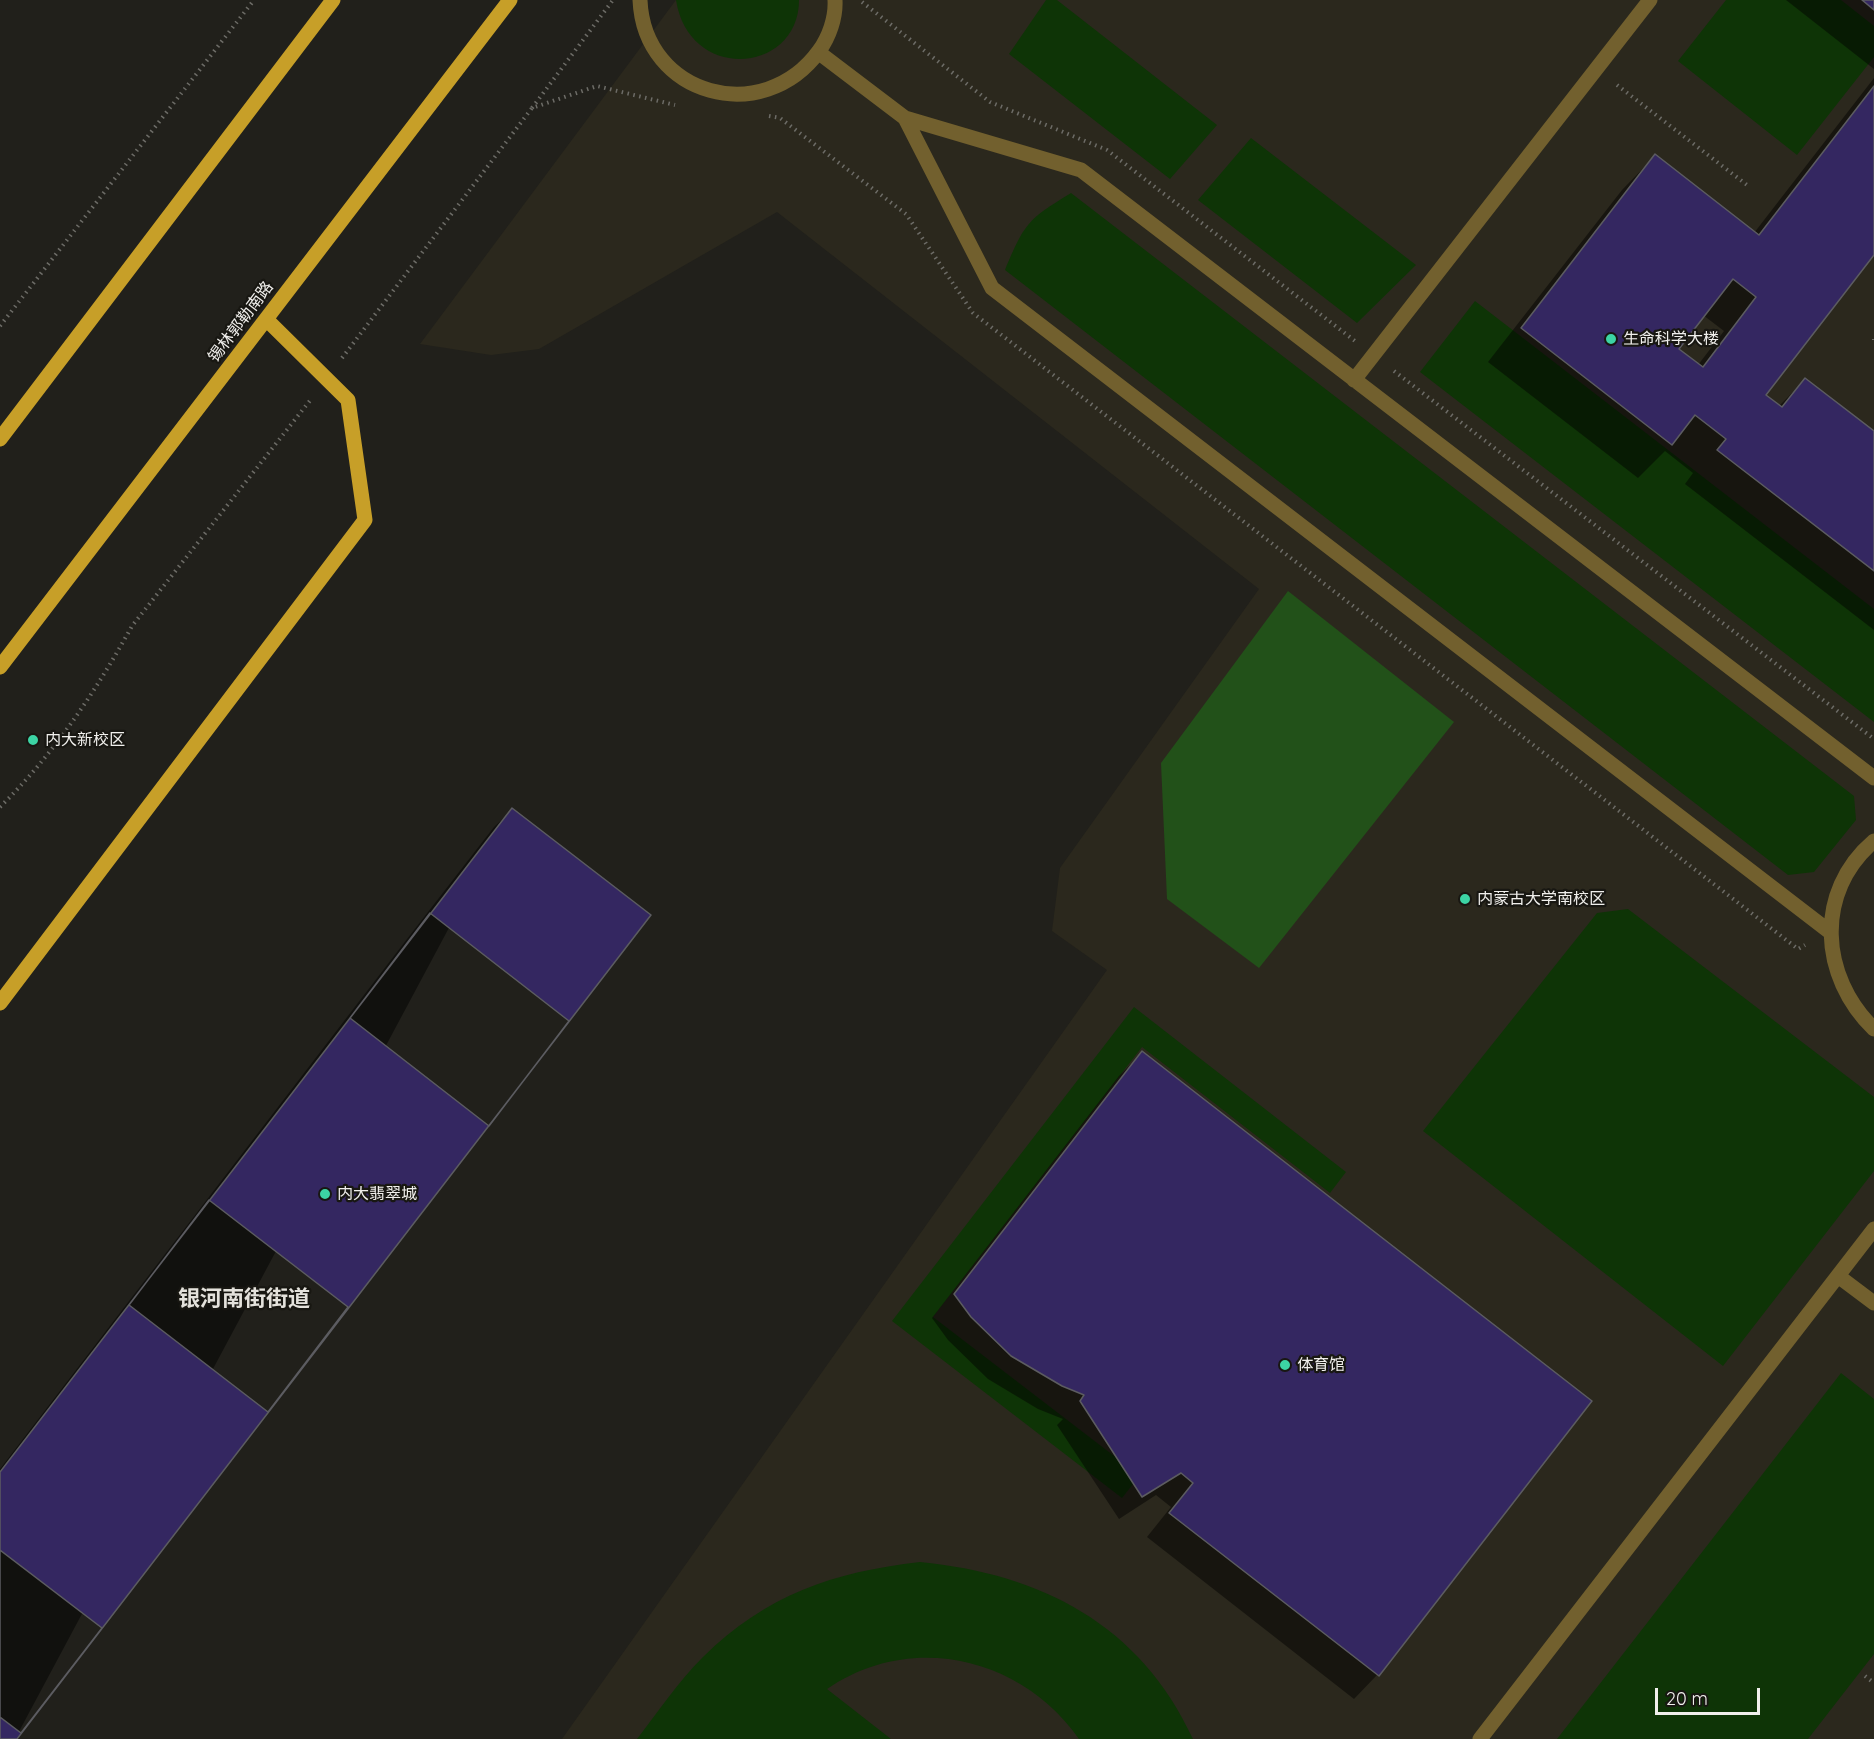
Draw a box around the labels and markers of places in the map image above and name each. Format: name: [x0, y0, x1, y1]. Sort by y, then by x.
place label: 生命科学大楼: [1623, 329, 1719, 349]
marker: 生命科学大楼: [1604, 332, 1618, 346]
place label: 内大新校区: [45, 730, 125, 750]
marker: 内大新校区: [26, 733, 40, 747]
place label: 内蒙古大学南校区: [1477, 889, 1605, 909]
marker: 内蒙古大学南校区: [1458, 892, 1472, 906]
place label: 内大翡翠城: [337, 1184, 417, 1204]
marker: 内大翡翠城: [318, 1187, 332, 1201]
place label: 体育馆: [1297, 1355, 1345, 1375]
marker: 体育馆: [1278, 1358, 1292, 1372]

